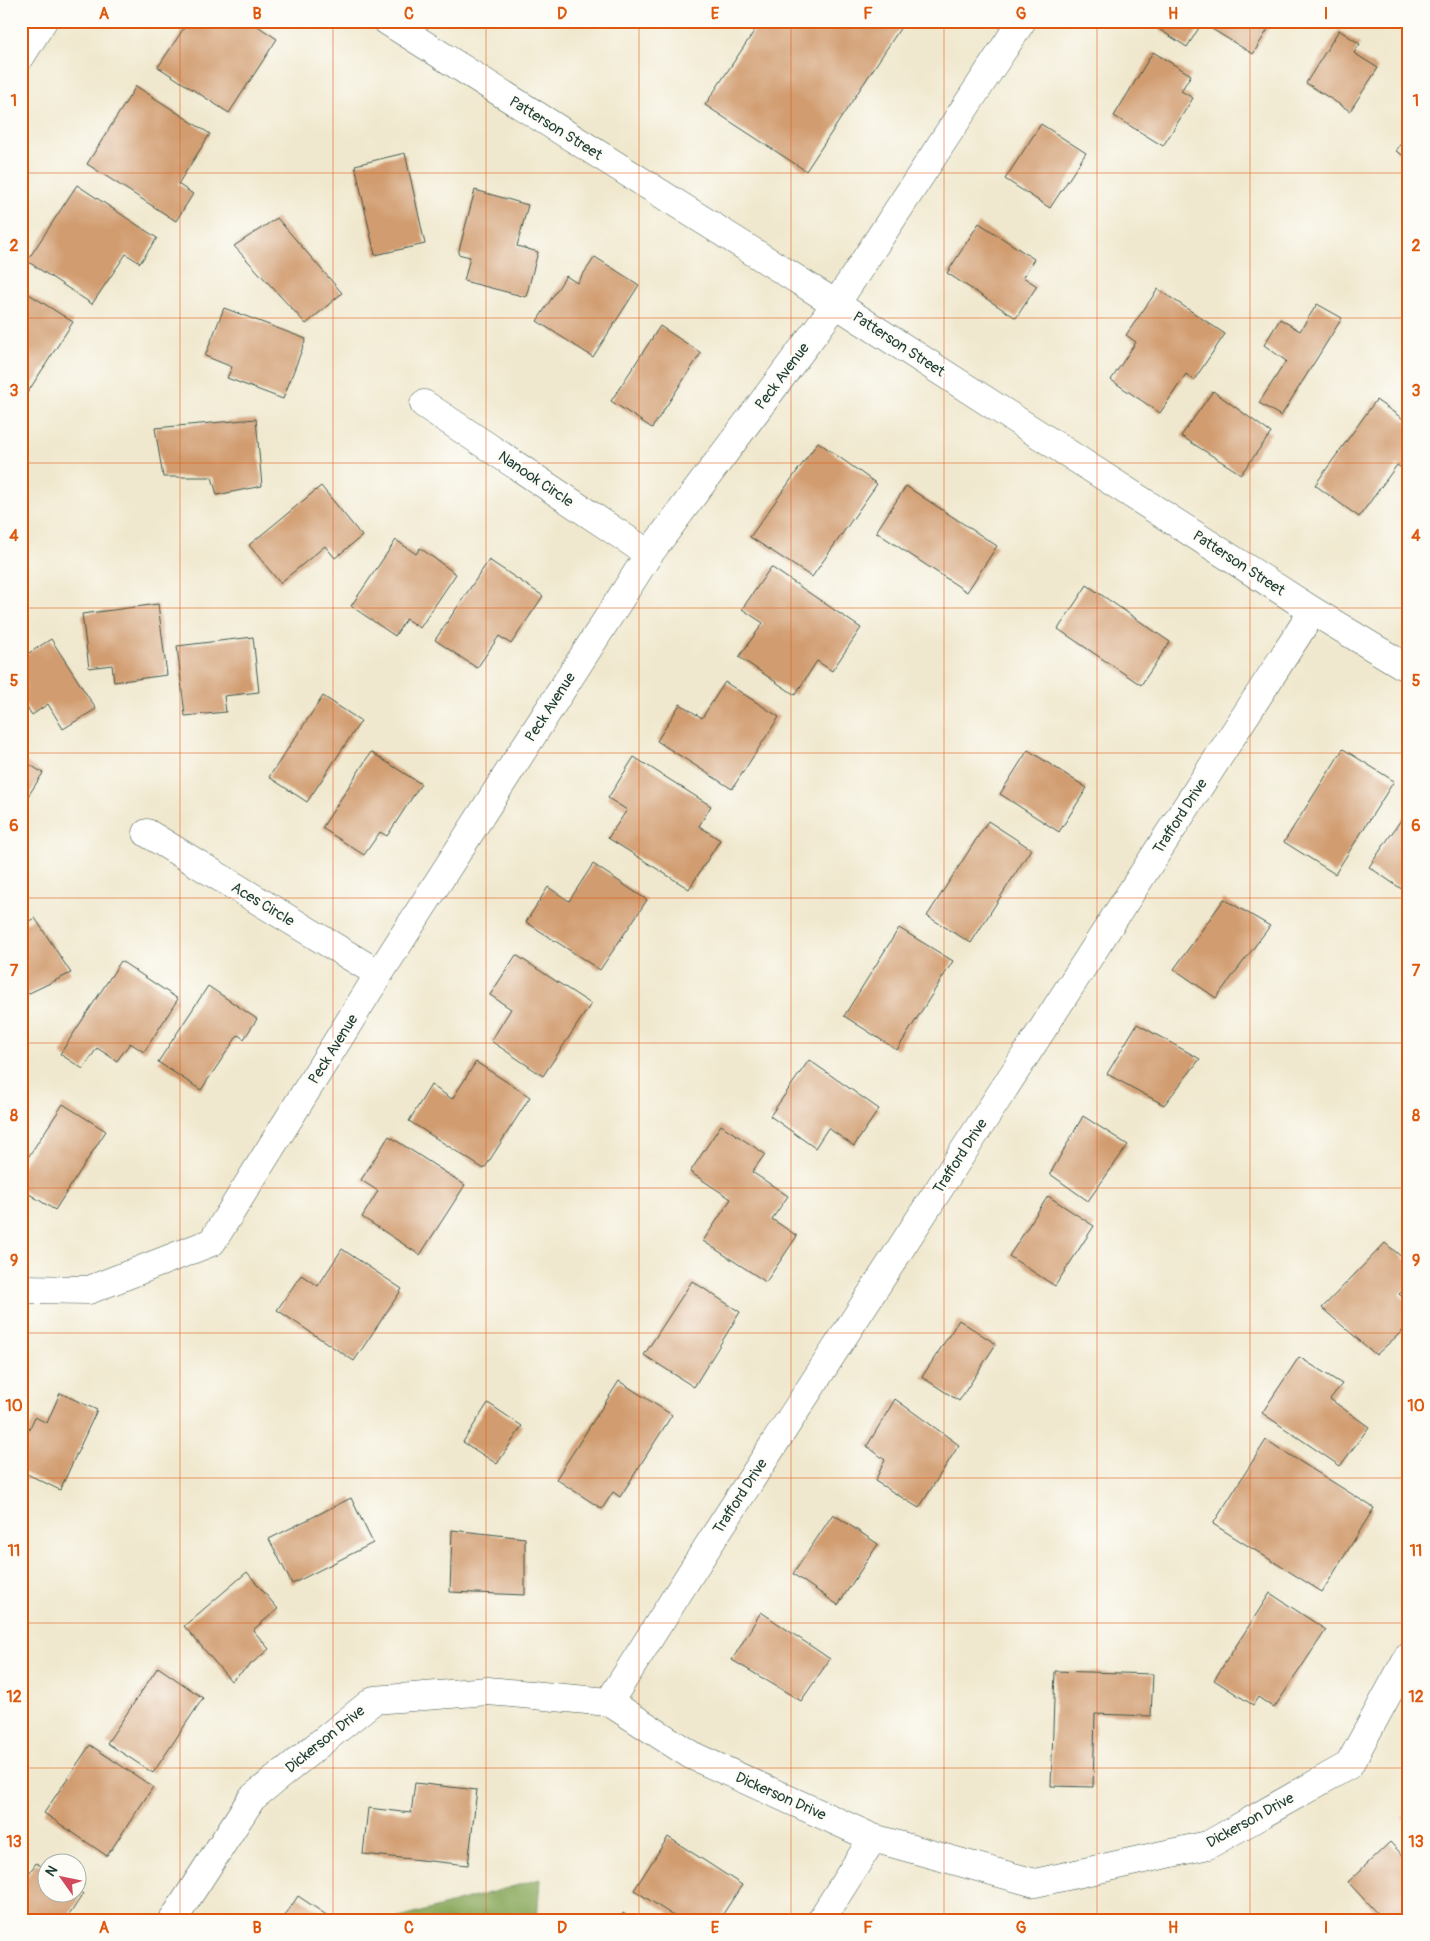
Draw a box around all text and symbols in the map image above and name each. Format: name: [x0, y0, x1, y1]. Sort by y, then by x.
text: A: [99, 4, 110, 24]
text: B: [252, 4, 262, 24]
text: C: [404, 4, 414, 24]
text: D: [557, 4, 567, 24]
text: E: [711, 4, 720, 24]
text: F: [863, 4, 873, 24]
text: G: [1016, 4, 1027, 24]
text: H: [1168, 4, 1178, 24]
text: I: [1324, 4, 1328, 24]
text: 1: [11, 91, 17, 111]
text: 1: [1413, 91, 1419, 111]
street label: Patterson Street: [506, 92, 607, 165]
text: 2: [10, 236, 19, 256]
text: 2: [1412, 236, 1421, 256]
street label: Patterson Street: [849, 308, 949, 382]
street label: Peck Avenue: [751, 339, 814, 414]
text: 3: [10, 381, 19, 401]
text: 3: [1412, 381, 1421, 401]
street label: Nanook Circle: [494, 447, 578, 512]
text: 4: [9, 526, 19, 546]
text: 4: [1411, 526, 1421, 546]
street label: Patterson Street: [1189, 527, 1289, 601]
street label: Peck Avenue: [521, 669, 580, 746]
text: 5: [10, 671, 19, 691]
text: 5: [1412, 671, 1421, 691]
street label: Trafford Drive: [1149, 775, 1212, 857]
text: 6: [9, 816, 19, 836]
text: 6: [1411, 816, 1421, 836]
street label: Aces Circle: [228, 878, 298, 931]
text: 7: [10, 961, 19, 981]
text: 7: [1412, 961, 1421, 981]
street label: Peck Avenue: [304, 1010, 363, 1088]
text: 8: [10, 1106, 18, 1126]
text: 8: [1412, 1106, 1420, 1126]
street label: Trafford Drive: [929, 1115, 992, 1197]
text: 9: [10, 1251, 18, 1271]
text: 9: [1412, 1251, 1420, 1271]
text: 10: [5, 1396, 23, 1416]
text: 10: [1407, 1396, 1425, 1416]
street label: Trafford Drive: [709, 1455, 772, 1537]
text: 11: [8, 1541, 20, 1561]
text: 11: [1410, 1541, 1422, 1561]
text: 12: [6, 1687, 22, 1707]
text: 12: [1408, 1687, 1424, 1707]
street label: Dickerson Drive: [282, 1701, 369, 1777]
street label: Dickerson Drive: [733, 1768, 830, 1825]
street label: Dickerson Drive: [1203, 1788, 1298, 1852]
text: 13: [6, 1832, 22, 1852]
text: 13: [1408, 1832, 1424, 1852]
north arrow: [38, 1854, 88, 1904]
text: N: [42, 1863, 61, 1880]
text: A: [99, 1918, 110, 1938]
text: B: [252, 1918, 262, 1938]
text: C: [404, 1918, 414, 1938]
text: D: [557, 1918, 567, 1938]
text: E: [711, 1918, 720, 1938]
text: F: [863, 1918, 873, 1938]
text: G: [1016, 1918, 1027, 1938]
text: H: [1168, 1918, 1178, 1938]
text: I: [1324, 1918, 1328, 1938]

